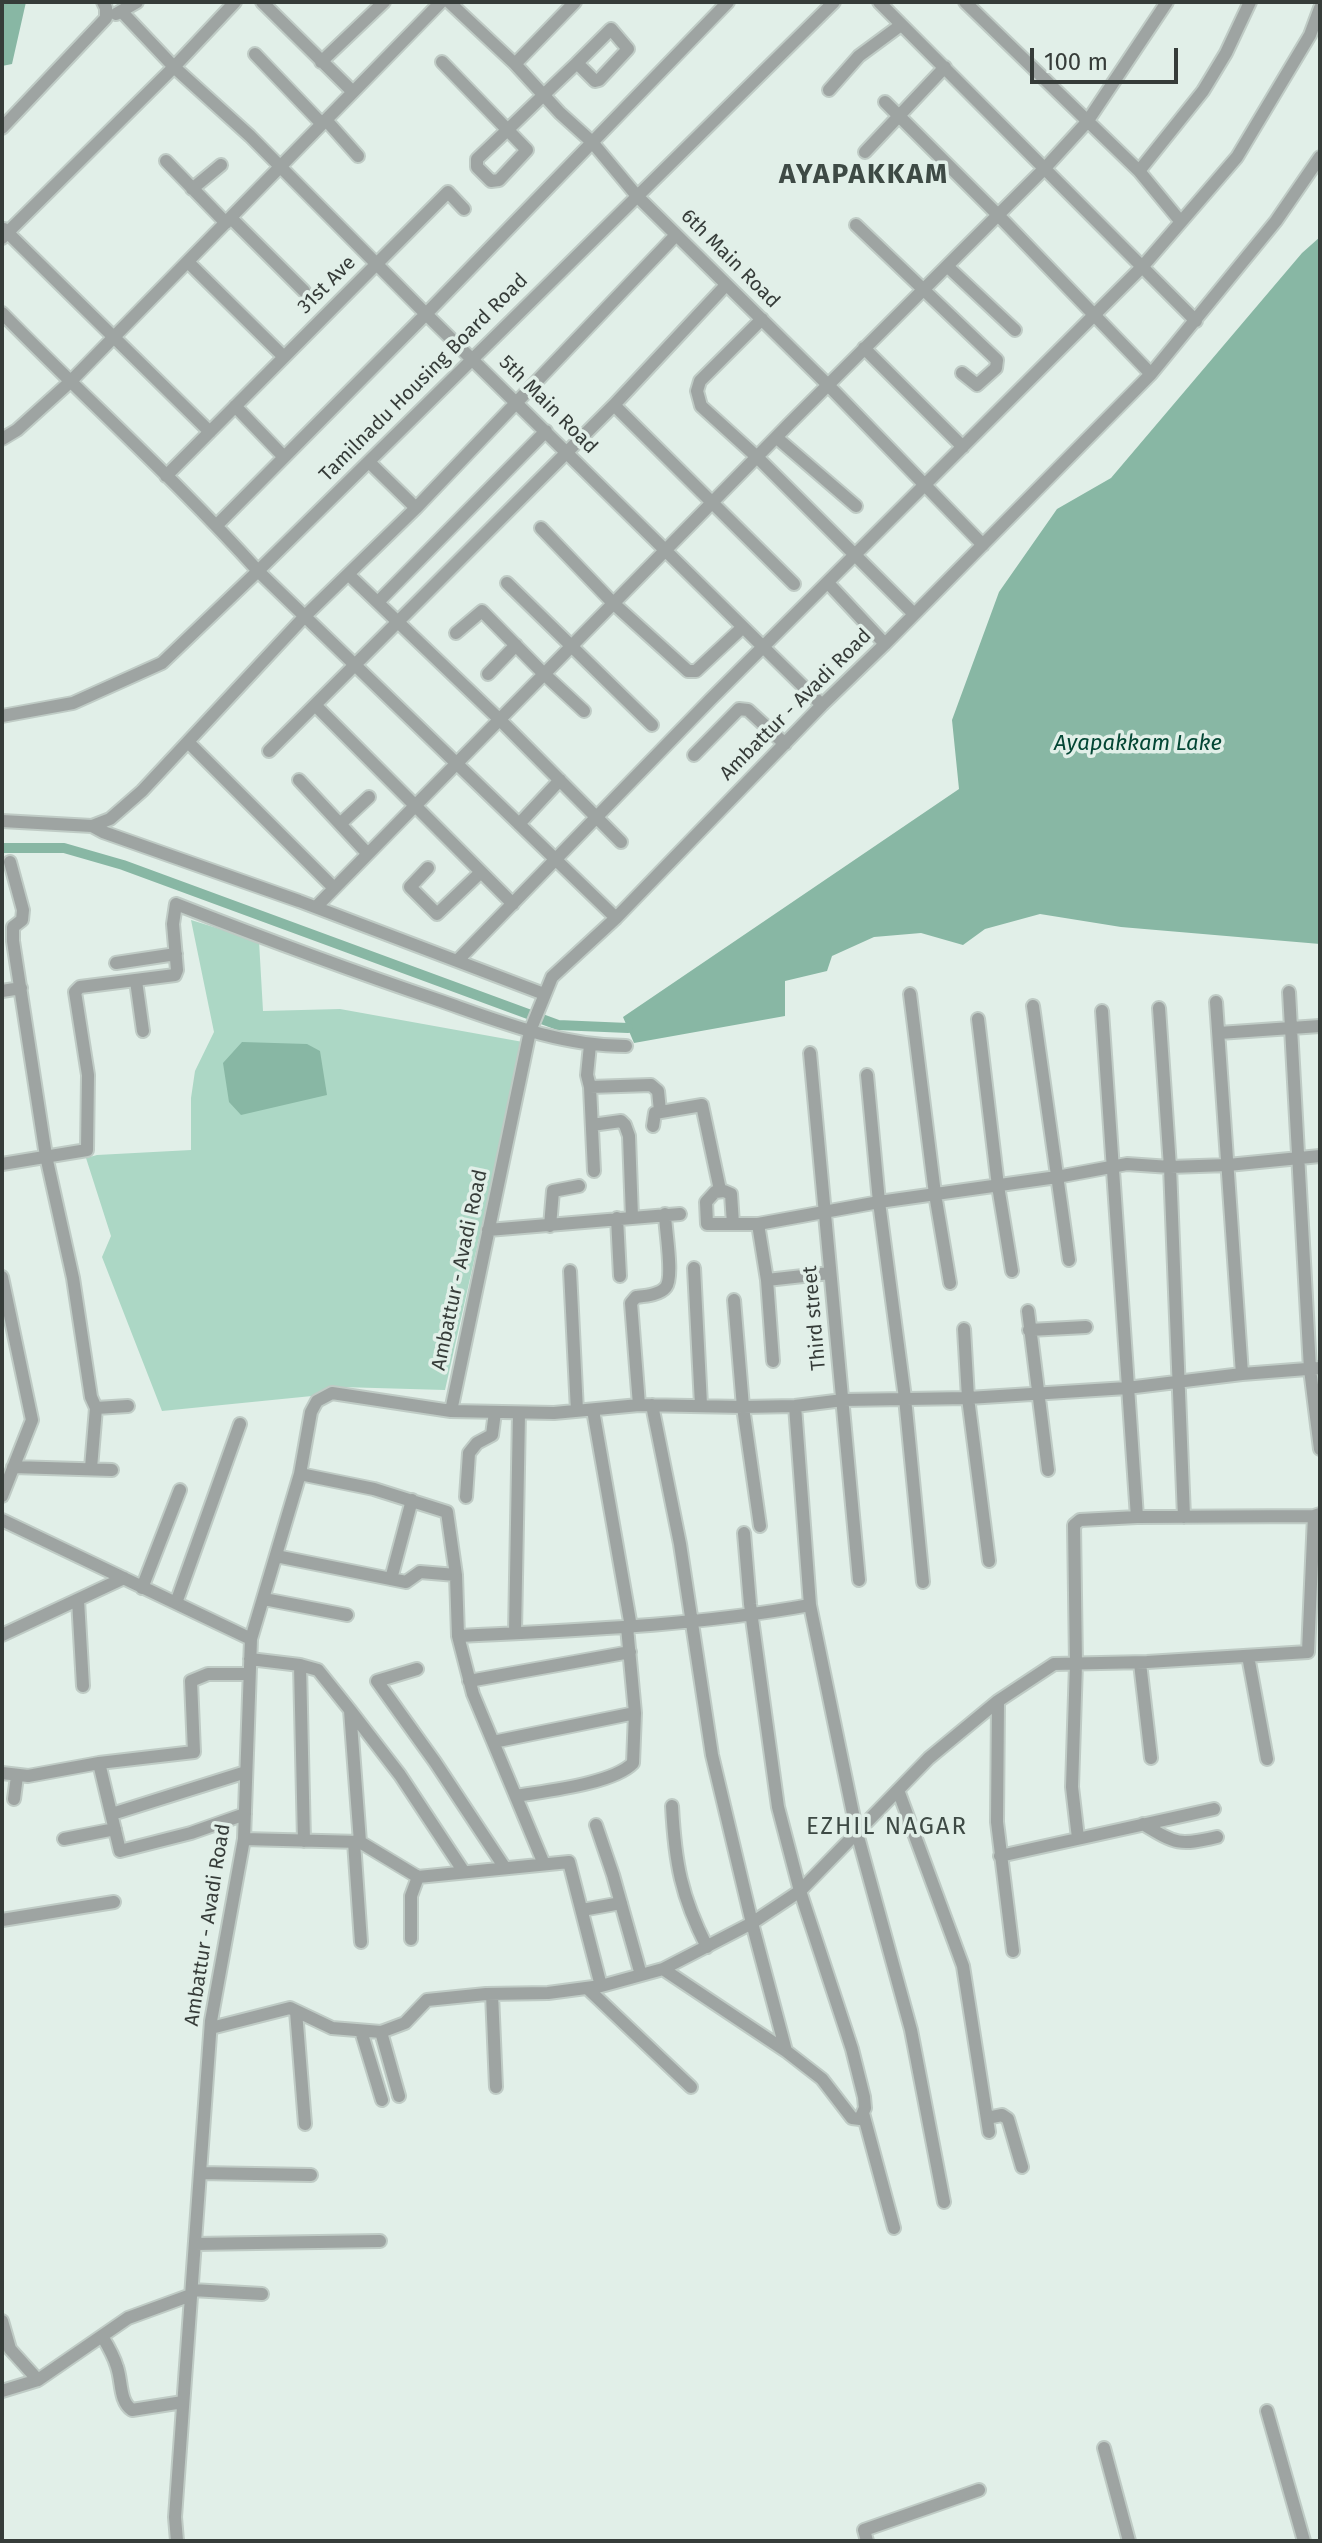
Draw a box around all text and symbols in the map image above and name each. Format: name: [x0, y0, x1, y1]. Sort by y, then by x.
scale bar: [1034, 32, 1182, 82]
text: 100 m: [1044, 48, 1108, 76]
district label: AYAPAKKAM: [779, 158, 949, 192]
street label: 6th Main Road: [676, 205, 784, 313]
street label: 31st Ave: [293, 251, 361, 319]
street label: Tamilnadu Housing Board Road: [315, 269, 533, 487]
street label: 5th Main Road: [494, 351, 602, 459]
street label: Ambattur - Avadi Road: [715, 624, 877, 786]
water label: Ayapakkam Lake: [1054, 731, 1222, 757]
street label: Ambattur - Avadi Road: [427, 1167, 493, 1373]
street label: Third street: [798, 1265, 832, 1371]
district label: EZHIL NAGAR: [806, 1813, 968, 1841]
street label: Ambattur - Avadi Road: [180, 1822, 236, 2028]

